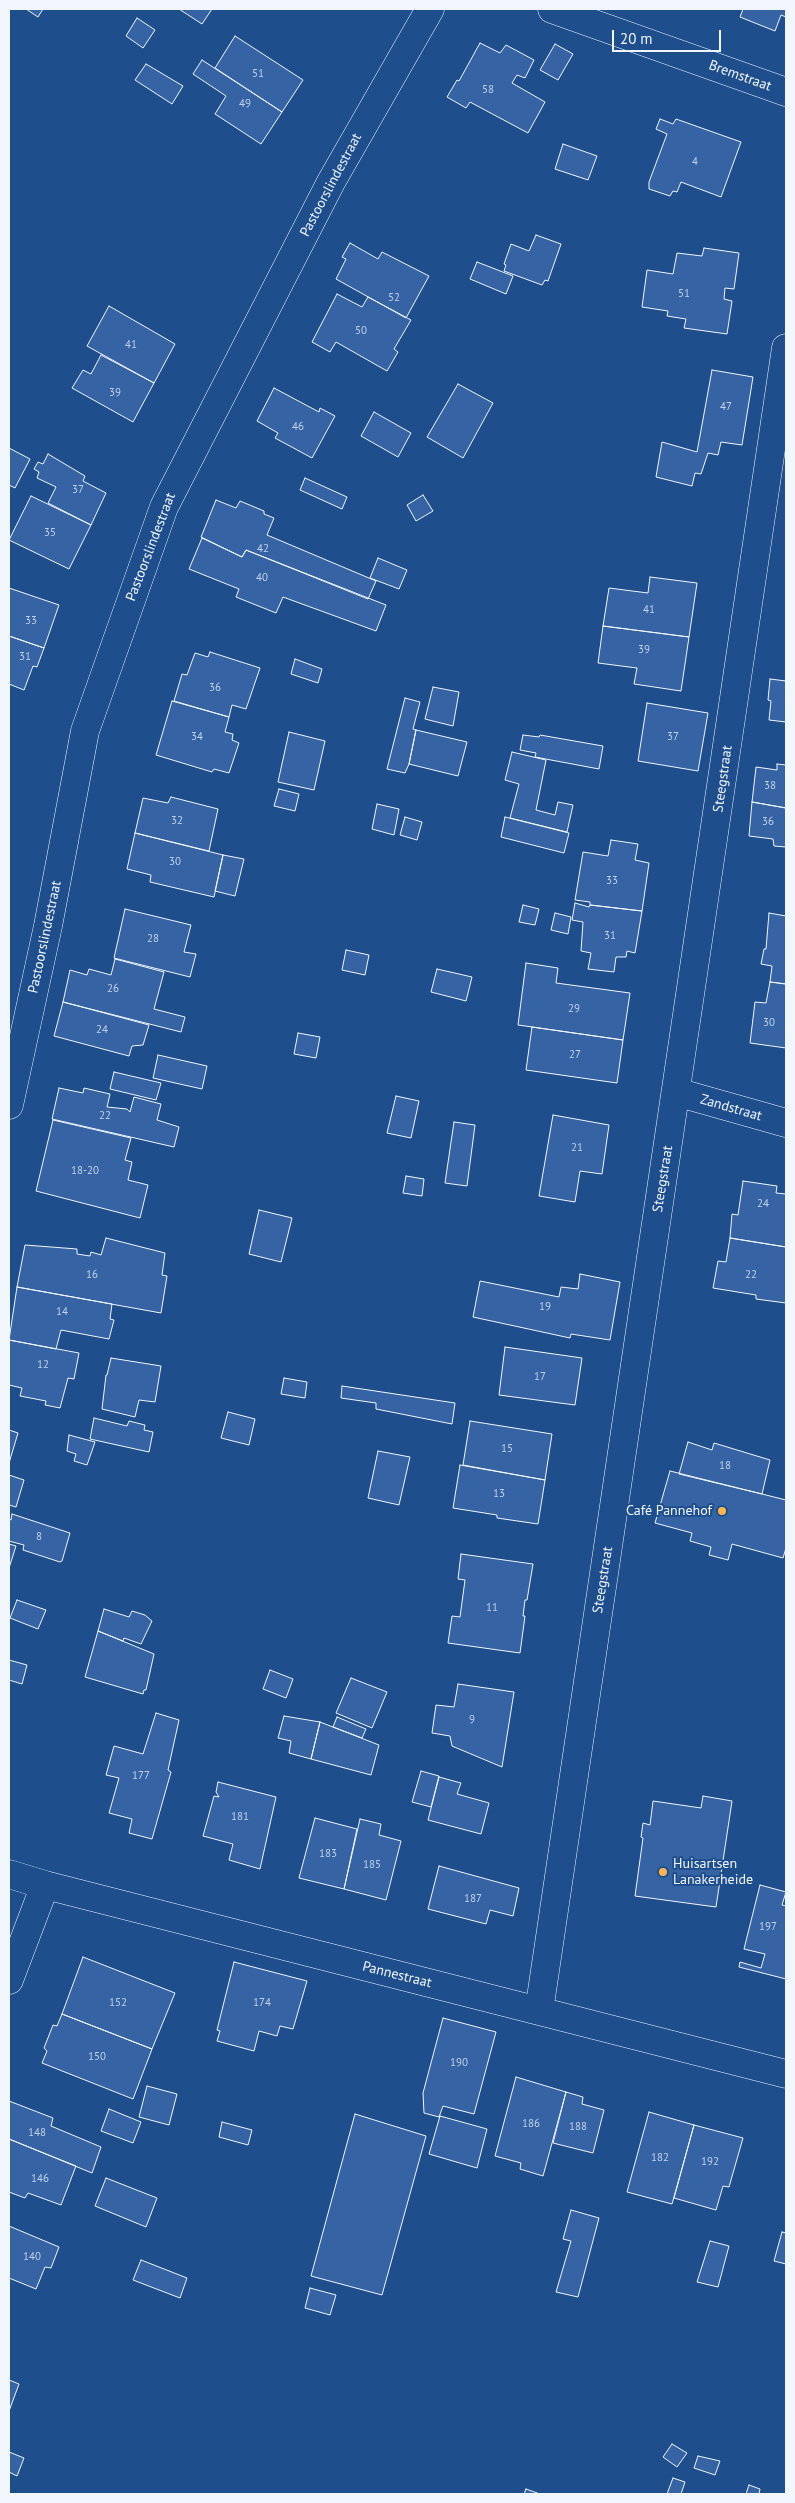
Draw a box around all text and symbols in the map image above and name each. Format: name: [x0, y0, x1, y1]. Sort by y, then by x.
scale bar: [615, 20, 724, 52]
text: 20 m: [620, 29, 653, 48]
street label: Bremstraat: [706, 57, 774, 95]
house number: 51: [252, 67, 264, 81]
house number: 58: [482, 83, 494, 97]
house number: 49: [239, 97, 251, 111]
street label: Pastoorslindestraat: [297, 130, 365, 240]
house number: 4: [692, 155, 698, 169]
house number: 51: [678, 287, 690, 301]
house number: 52: [388, 291, 400, 305]
house number: 50: [355, 324, 367, 338]
house number: 41: [125, 338, 137, 352]
house number: 39: [109, 386, 121, 400]
house number: 47: [720, 400, 732, 414]
house number: 46: [292, 420, 304, 434]
house number: 37: [72, 483, 84, 497]
street label: Pastoorslindestraat: [123, 490, 179, 604]
house number: 35: [44, 526, 56, 540]
house number: 42: [257, 542, 269, 556]
house number: 40: [256, 571, 268, 585]
house number: 41: [643, 603, 655, 617]
house number: 33: [25, 614, 37, 628]
house number: 39: [638, 643, 650, 657]
house number: 31: [19, 650, 31, 664]
house number: 36: [209, 681, 221, 695]
house number: 34: [191, 730, 203, 744]
house number: 37: [667, 730, 679, 744]
street label: Steegstraat: [710, 744, 736, 814]
house number: 38: [764, 779, 776, 793]
house number: 32: [171, 814, 183, 828]
house number: 36: [762, 815, 774, 829]
house number: 30: [169, 855, 181, 869]
house number: 33: [606, 874, 618, 888]
street label: Pastoorslindestraat: [25, 879, 65, 995]
house number: 31: [604, 929, 616, 943]
house number: 28: [147, 932, 159, 946]
house number: 26: [107, 982, 119, 996]
house number: 29: [568, 1002, 580, 1016]
house number: 30: [763, 1016, 775, 1030]
house number: 24: [96, 1023, 108, 1037]
house number: 27: [569, 1048, 581, 1062]
street label: Zandstraat: [698, 1091, 764, 1125]
house number: 22: [99, 1109, 111, 1123]
house number: 21: [571, 1141, 583, 1155]
street label: Steegstraat: [649, 1144, 677, 1214]
house number: 18-20: [71, 1164, 99, 1178]
house number: 24: [757, 1197, 769, 1211]
house number: 16: [86, 1268, 98, 1282]
house number: 22: [745, 1268, 757, 1282]
house number: 19: [539, 1300, 551, 1314]
house number: 14: [56, 1305, 68, 1319]
house number: 12: [37, 1358, 49, 1372]
house number: 17: [534, 1370, 546, 1384]
house number: 15: [501, 1442, 513, 1456]
house number: 18: [719, 1459, 731, 1473]
house number: 13: [493, 1487, 505, 1501]
place label: Café Pannehof: [626, 1503, 712, 1519]
marker: Café Pannehof: [716, 1505, 728, 1517]
house number: 8: [36, 1530, 42, 1544]
street label: Steegstraat: [589, 1545, 617, 1615]
house number: 11: [486, 1601, 498, 1615]
house number: 9: [469, 1713, 475, 1727]
house number: 177: [132, 1769, 150, 1783]
house number: 181: [231, 1810, 249, 1824]
house number: 183: [319, 1847, 337, 1861]
place label: Huisartsen Lanakerheide: [673, 1856, 753, 1888]
house number: 185: [363, 1858, 381, 1872]
marker: Huisartsen Lanakerheide: [657, 1866, 669, 1878]
house number: 187: [464, 1892, 482, 1906]
house number: 197: [759, 1920, 777, 1934]
street label: Pannestraat: [361, 1958, 433, 1992]
house number: 152: [109, 1996, 127, 2010]
house number: 174: [253, 1996, 271, 2010]
house number: 150: [88, 2050, 106, 2064]
house number: 190: [450, 2056, 468, 2070]
house number: 186: [522, 2117, 540, 2131]
house number: 188: [569, 2120, 587, 2134]
house number: 148: [28, 2126, 46, 2140]
house number: 182: [651, 2151, 669, 2165]
house number: 192: [701, 2155, 719, 2169]
house number: 146: [31, 2172, 49, 2186]
house number: 140: [23, 2250, 41, 2264]

